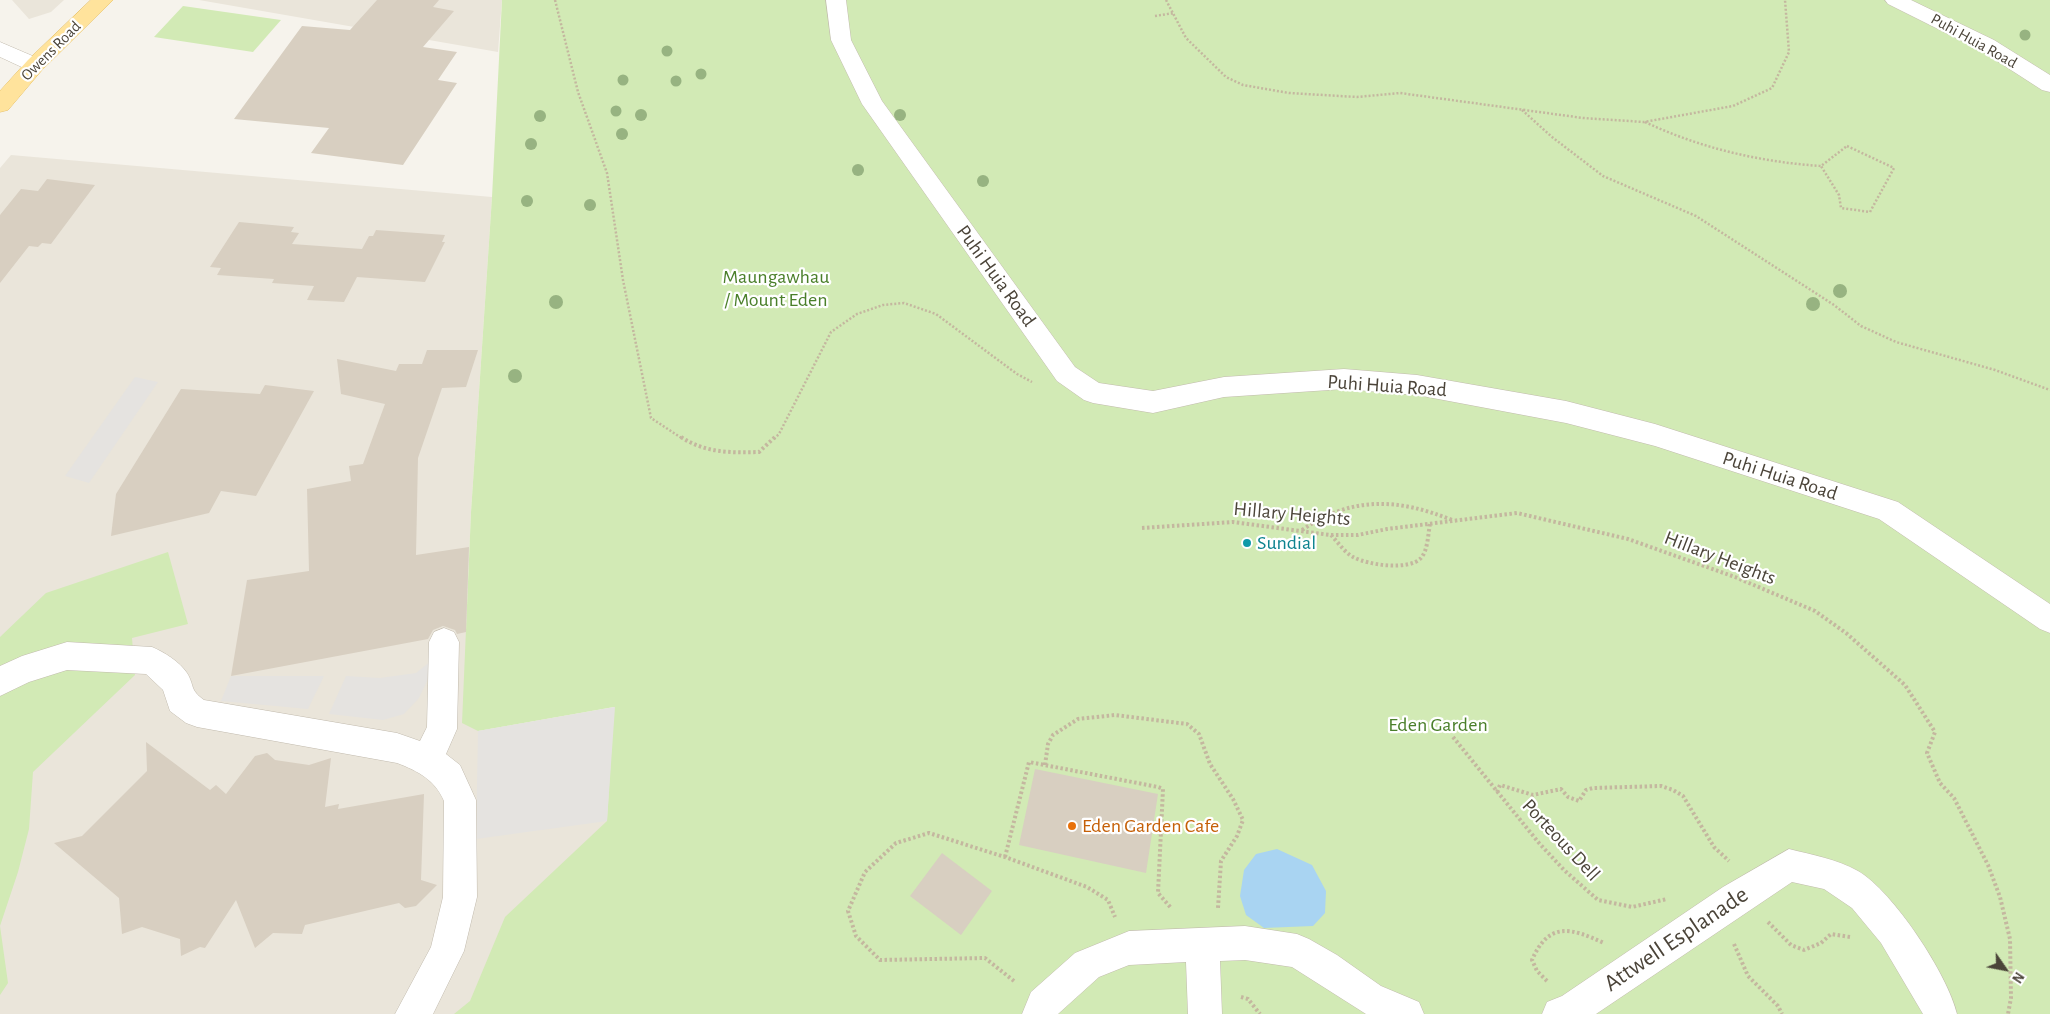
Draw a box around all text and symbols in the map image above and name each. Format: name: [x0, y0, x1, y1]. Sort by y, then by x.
street label: Puhi Huia Road: [1927, 9, 2021, 73]
street label: Owens Road: [17, 17, 85, 85]
street label: Puhi Huia Road: [951, 221, 1041, 331]
park label: Maungawhau / Mount Eden: [723, 265, 829, 312]
street label: Puhi Huia Road: [1326, 370, 1448, 402]
street label: Puhi Huia Road: [1719, 446, 1841, 506]
street label: Hillary Heights: [1233, 497, 1351, 531]
street label: Hillary Heights: [1661, 526, 1779, 590]
place label: Sundial: [1257, 531, 1316, 555]
marker: Sundial: [1241, 537, 1253, 549]
park label: Eden Garden: [1388, 713, 1488, 737]
street label: Porteous Dell: [1517, 794, 1605, 886]
place label: Eden Garden Cafe: [1082, 814, 1219, 838]
marker: Eden Garden Cafe: [1066, 820, 1078, 832]
street label: Attwell Esplanade: [1598, 880, 1754, 998]
north arrow: [1980, 944, 2030, 994]
text: N: [2009, 969, 2026, 985]

